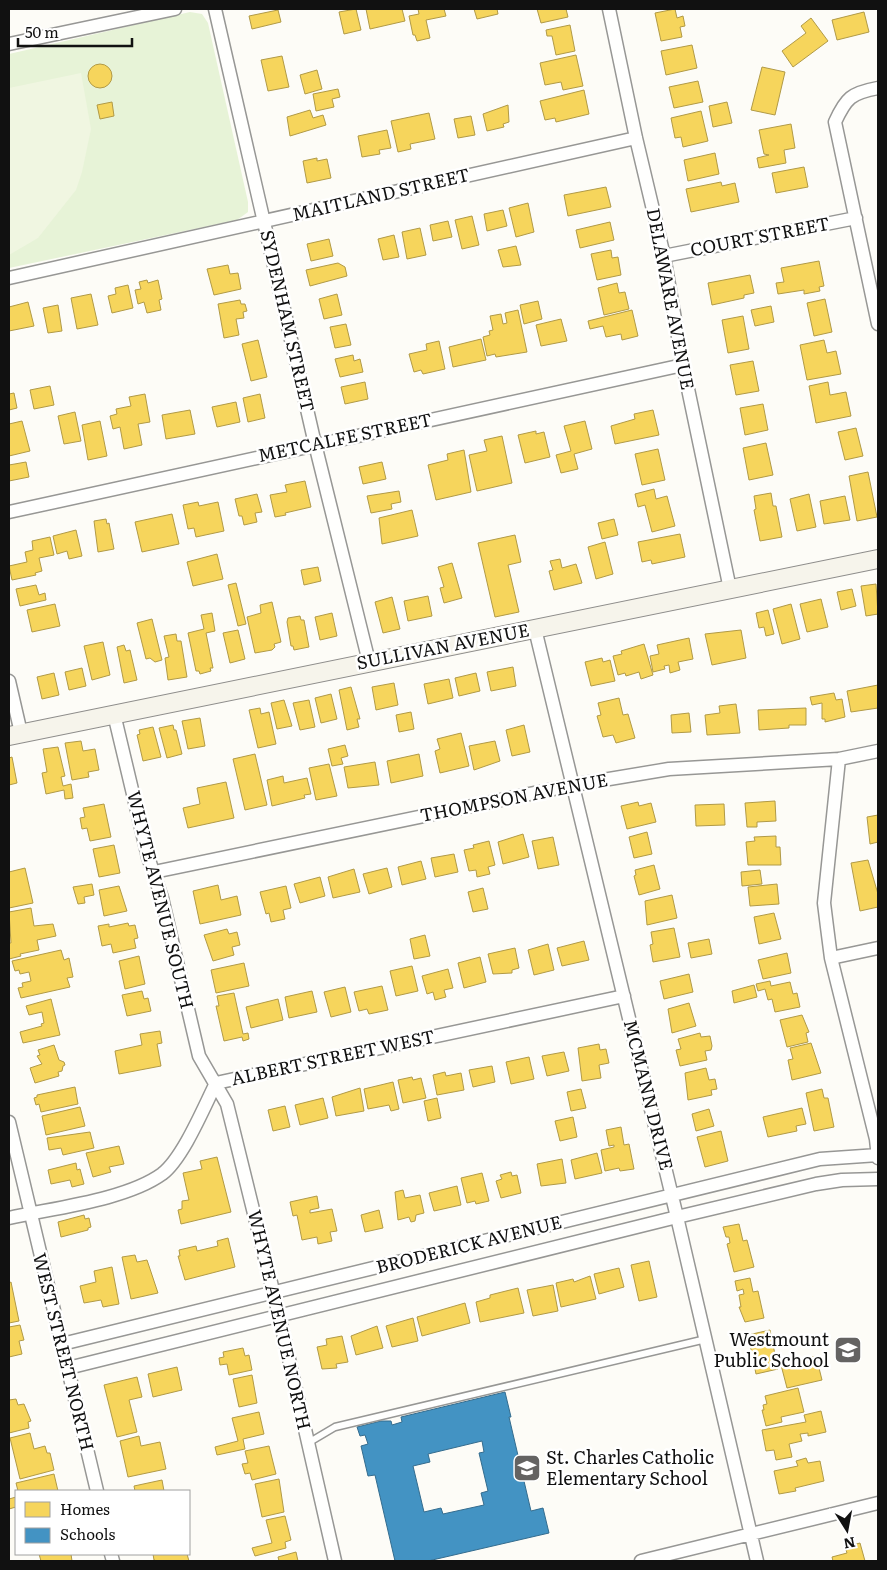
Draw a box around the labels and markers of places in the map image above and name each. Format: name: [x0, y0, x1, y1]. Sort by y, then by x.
place label: Westmount Public School: [714, 1325, 830, 1373]
school or university icon: Westmount Public School: [833, 1335, 863, 1365]
place label: St. Charles Catholic Elementary School: [546, 1443, 714, 1491]
school or university icon: St. Charles Catholic Elementary School: [512, 1453, 542, 1483]

